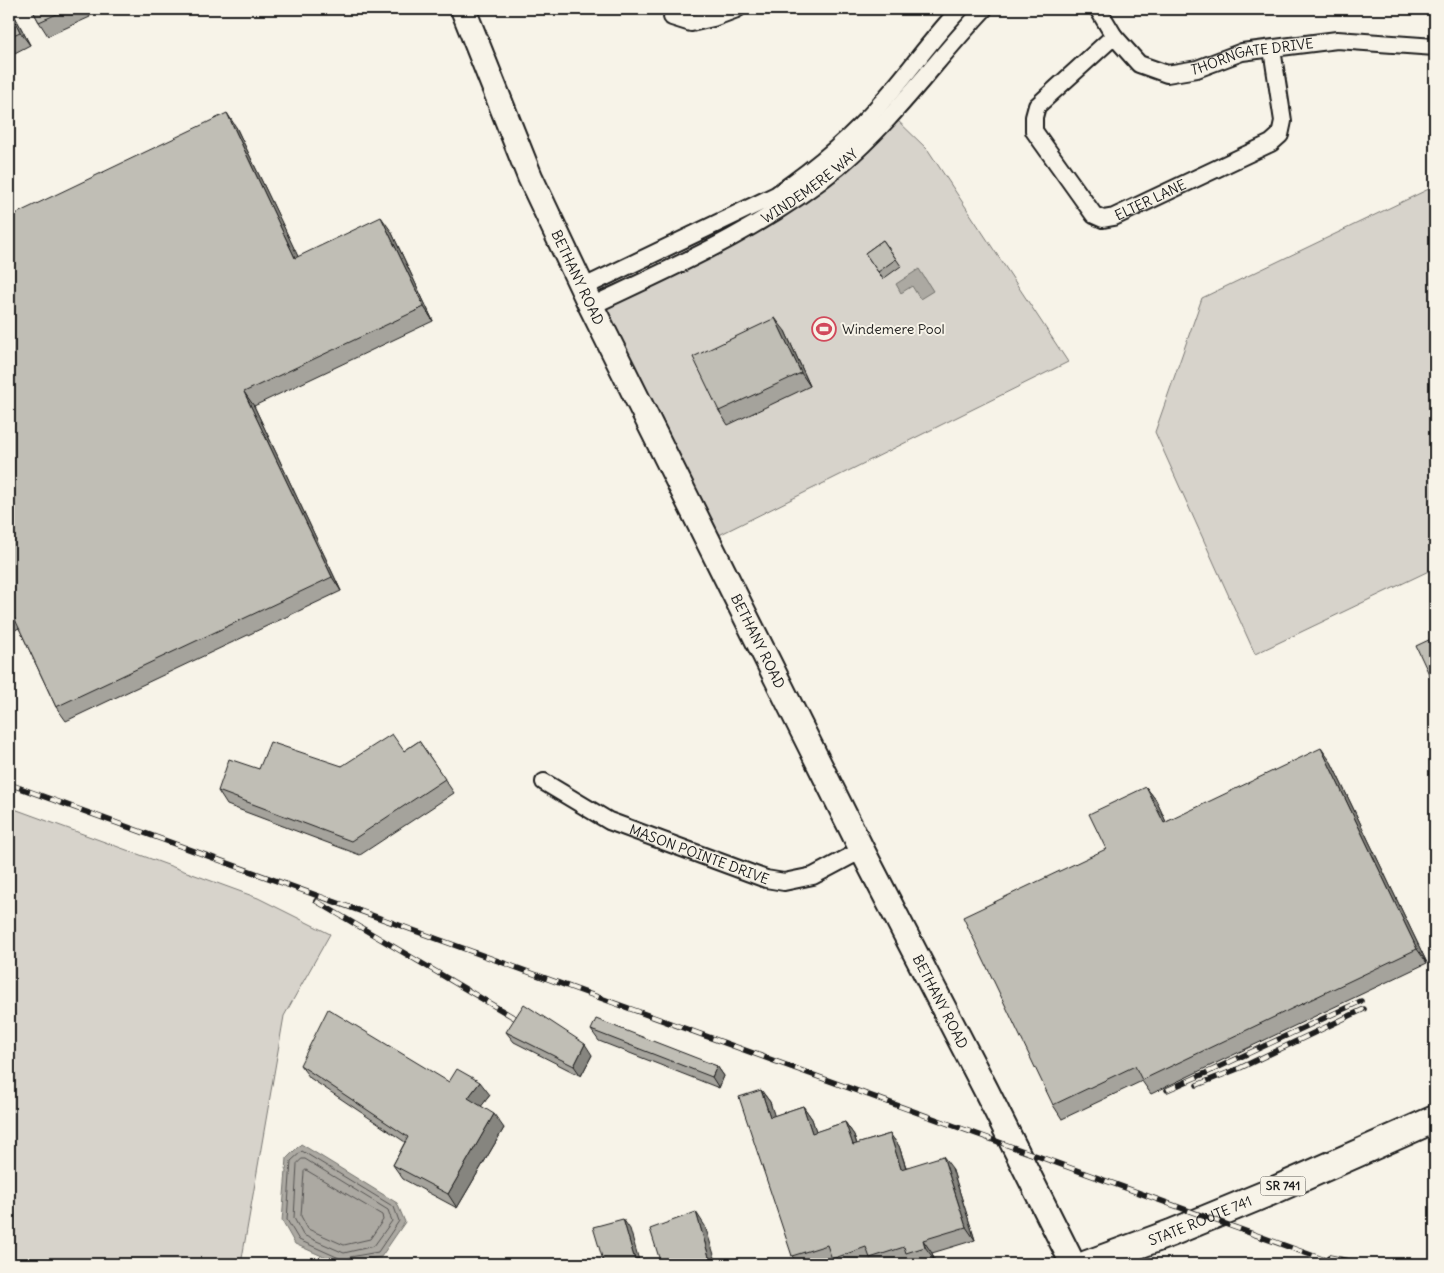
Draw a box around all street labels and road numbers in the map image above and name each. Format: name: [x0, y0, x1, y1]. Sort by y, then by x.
street label: THORNGATE DRIVE: [1189, 34, 1314, 79]
street label: WINDEMERE WAY: [758, 145, 862, 227]
street label: ELTER LANE: [1112, 175, 1189, 224]
street label: BETHANY ROAD: [547, 227, 608, 328]
street label: BETHANY ROAD: [727, 591, 789, 691]
street label: MASON POINTE DRIVE: [627, 820, 772, 888]
street label: BETHANY ROAD: [909, 952, 972, 1052]
road number: SR 741: [1260, 1176, 1306, 1196]
street label: STATE ROUTE 741: [1146, 1192, 1254, 1250]

